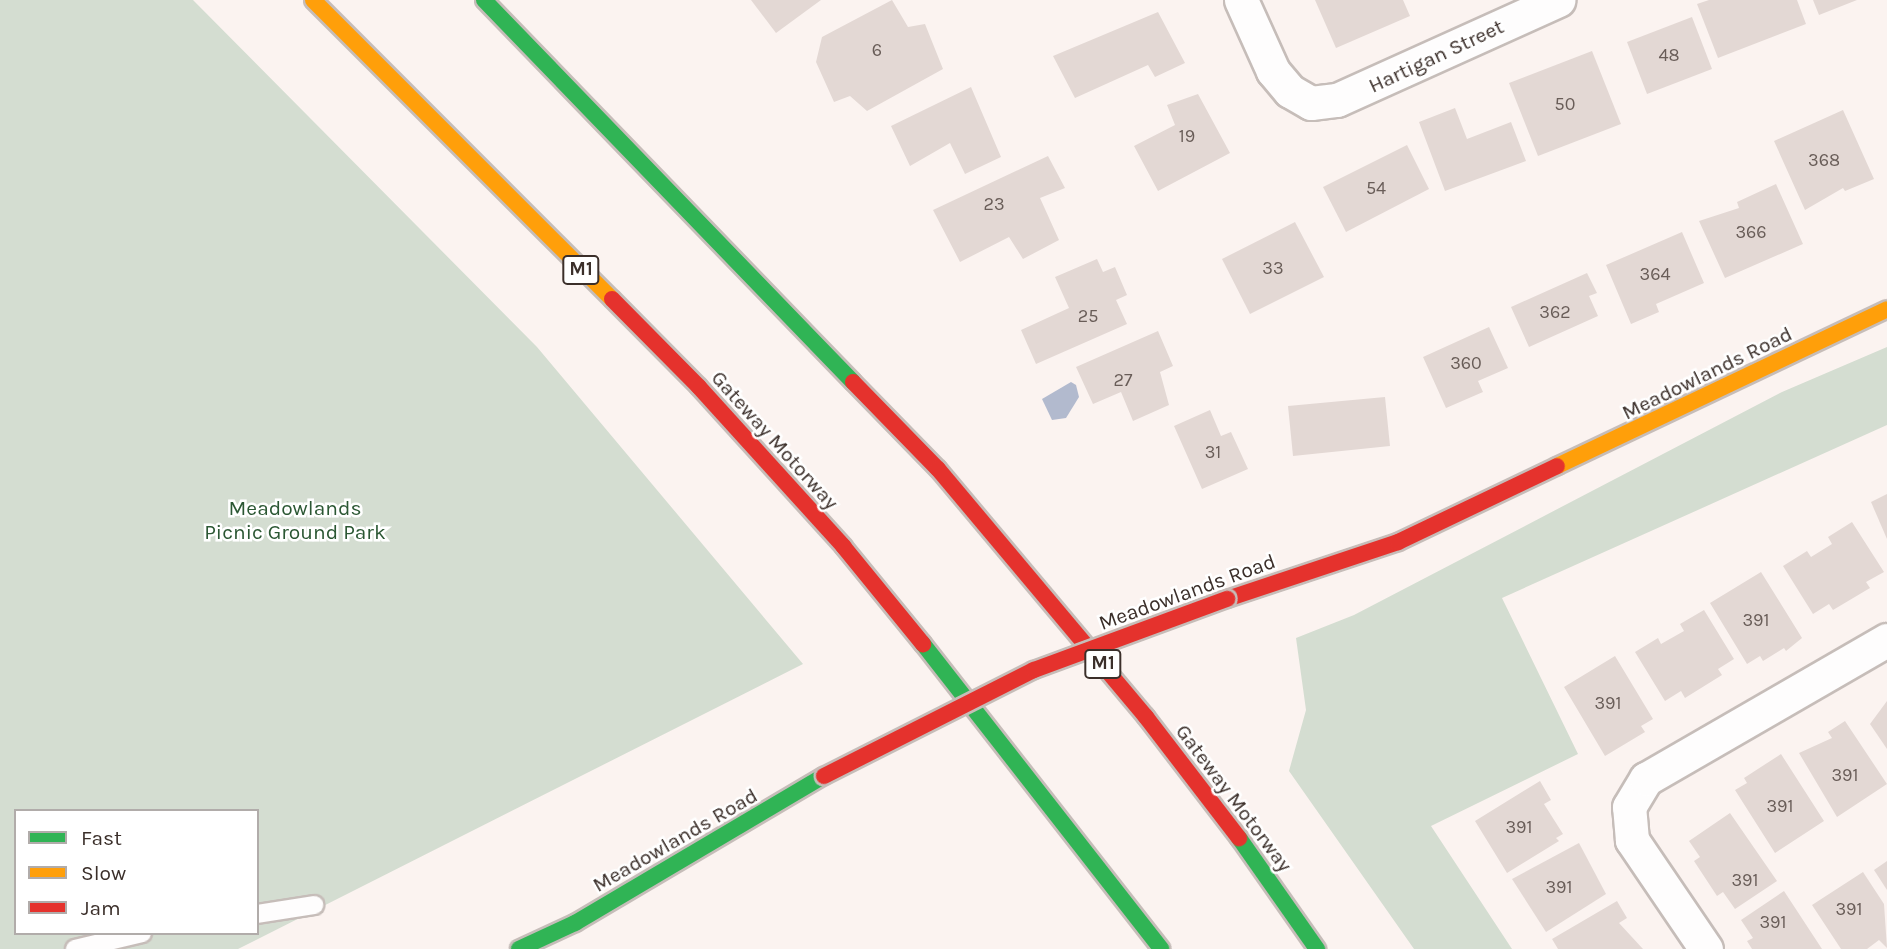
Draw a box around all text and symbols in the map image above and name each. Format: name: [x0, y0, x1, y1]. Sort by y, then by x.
street label: Hartigan Street: [1364, 14, 1508, 98]
house number: 6: [872, 39, 882, 61]
house number: 48: [1658, 44, 1680, 66]
house number: 50: [1555, 93, 1575, 115]
house number: 19: [1179, 125, 1195, 147]
house number: 368: [1808, 149, 1840, 171]
house number: 54: [1366, 177, 1386, 199]
house number: 23: [983, 193, 1005, 215]
house number: 366: [1735, 221, 1767, 243]
road number: M1: [562, 254, 600, 286]
house number: 33: [1262, 257, 1284, 279]
house number: 364: [1640, 263, 1670, 285]
house number: 362: [1539, 301, 1571, 323]
house number: 25: [1078, 305, 1098, 327]
street label: Meadowlands Road: [1618, 321, 1796, 425]
house number: 360: [1450, 352, 1482, 374]
street label: Gateway Motorway: [706, 365, 844, 515]
house number: 27: [1114, 369, 1132, 391]
house number: 31: [1205, 441, 1221, 463]
park label: Meadowlands Picnic Ground Park: [204, 495, 386, 545]
street label: Meadowlands Road: [1095, 548, 1279, 636]
house number: 391: [1742, 609, 1770, 631]
road number: M1: [1084, 649, 1122, 680]
house number: 391: [1594, 692, 1622, 714]
street label: Gateway Motorway: [1170, 719, 1298, 877]
house number: 391: [1831, 764, 1859, 786]
street label: Meadowlands Road: [588, 783, 762, 897]
house number: 391: [1766, 795, 1794, 817]
legend: [14, 809, 259, 935]
house number: 391: [1505, 816, 1533, 838]
text: Fast: [81, 826, 122, 850]
text: Slow: [81, 861, 126, 885]
house number: 391: [1731, 869, 1759, 891]
house number: 391: [1545, 876, 1573, 898]
text: Jam: [81, 896, 121, 920]
house number: 391: [1835, 898, 1863, 920]
house number: 391: [1759, 911, 1787, 933]

